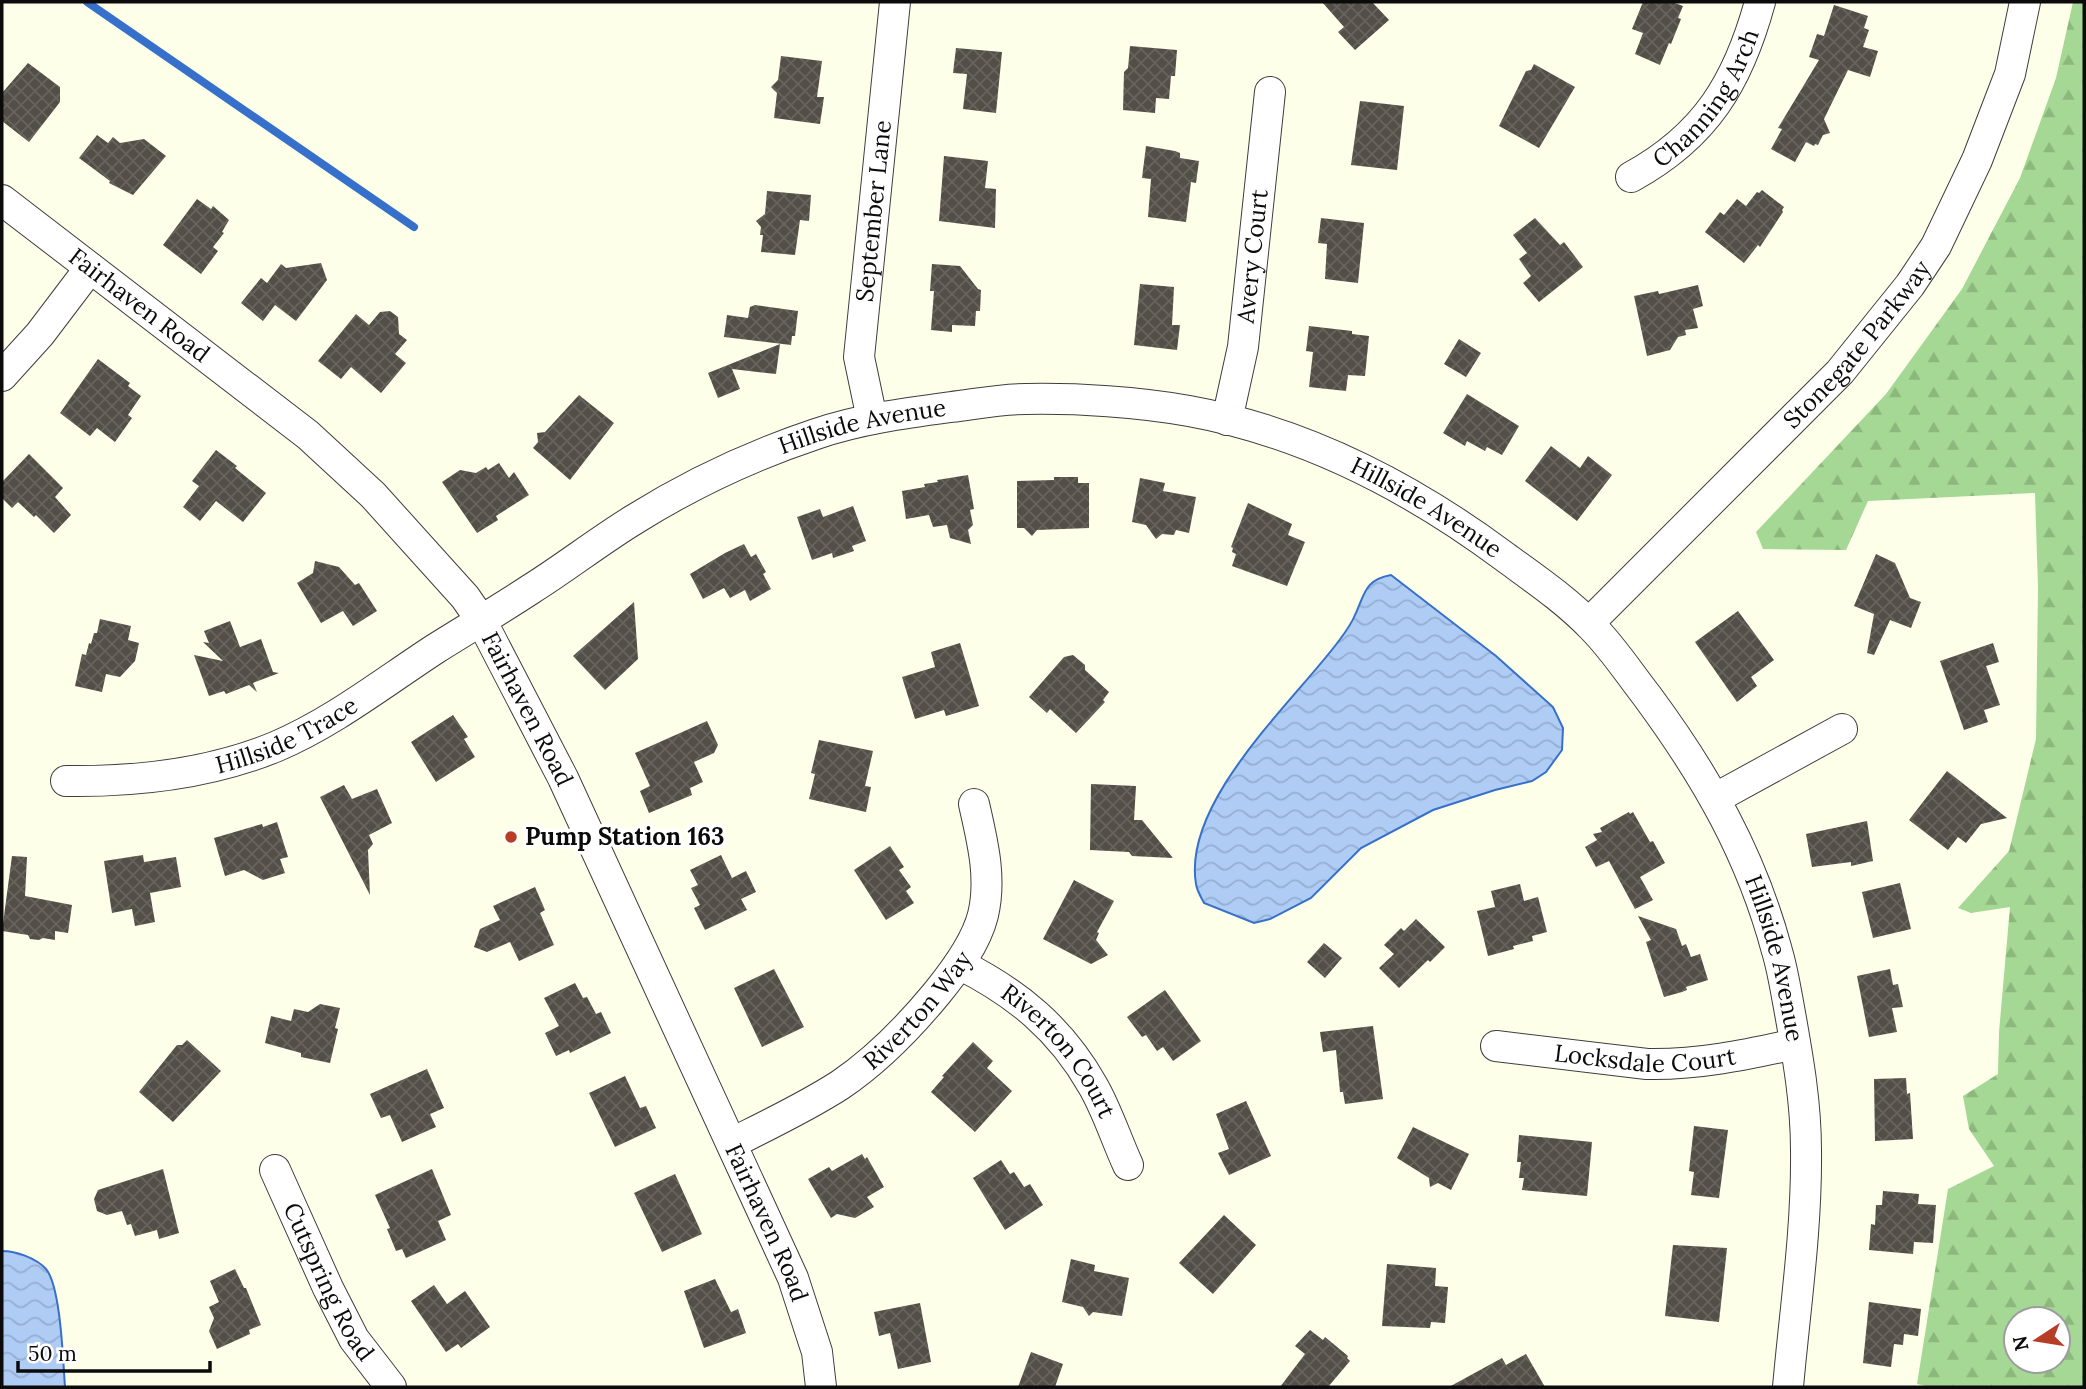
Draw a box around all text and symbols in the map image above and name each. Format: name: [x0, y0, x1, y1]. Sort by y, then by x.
street label: Channing Arch: [1646, 25, 1766, 174]
street label: September Lane: [849, 119, 898, 304]
street label: Avery Court: [1230, 187, 1275, 326]
street label: Fairhaven Road: [63, 241, 216, 369]
street label: Stonegate Parkway: [1776, 254, 1937, 435]
street label: Hillside Avenue: [774, 392, 948, 461]
street label: Hillside Avenue: [1346, 450, 1508, 565]
street label: Fairhaven Road: [475, 626, 581, 791]
street label: Hillside Trace: [212, 690, 363, 780]
place label: Pump Station 163: [525, 821, 724, 852]
marker: Pump Station 163: [503, 829, 519, 845]
street label: Hillside Avenue: [1738, 870, 1811, 1044]
street label: Riverton Way: [857, 945, 979, 1076]
street label: Riverton Court: [995, 977, 1123, 1123]
street label: Locksdale Court: [1553, 1037, 1739, 1079]
street label: Fairhaven Road: [718, 1139, 816, 1305]
street label: Cutspring Road: [277, 1198, 381, 1367]
north arrow: [2002, 1305, 2072, 1375]
scale bar: [18, 1330, 210, 1374]
text: N: [2007, 1334, 2034, 1353]
text: 50 m: [28, 1340, 77, 1367]

